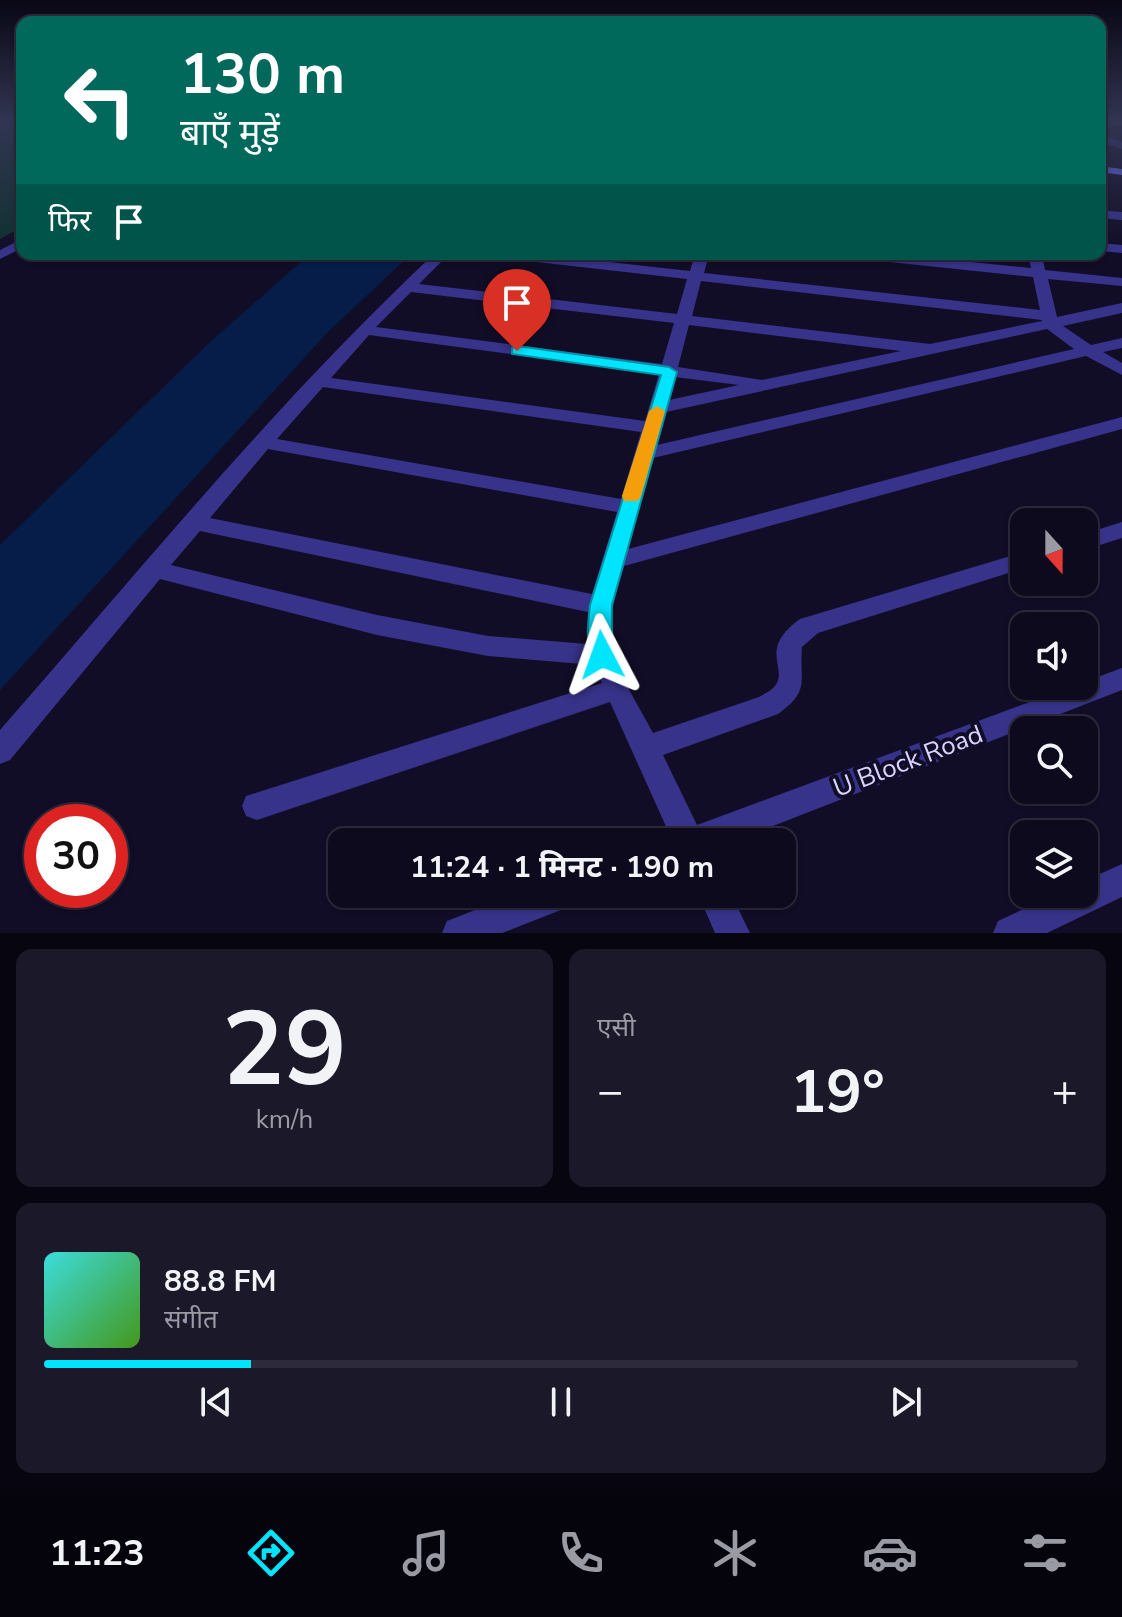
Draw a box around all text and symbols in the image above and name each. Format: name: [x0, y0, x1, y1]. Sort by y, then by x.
text: 130 m: [180, 36, 345, 113]
icon: left: [48, 48, 152, 152]
text: बाएँ मुड़ें: [180, 109, 280, 158]
icon: arrive: [107, 200, 151, 244]
text: फिर: [48, 201, 91, 242]
pin: [483, 269, 551, 351]
icon: arrive: [495, 281, 539, 325]
north arrow: [1010, 508, 1098, 596]
map controls: [1010, 508, 1098, 908]
button: sound: [1010, 612, 1098, 700]
position arrow: [560, 613, 644, 697]
street label: U Block Road: [828, 716, 988, 806]
button: search: [1010, 716, 1098, 804]
speed limit sign: 30: [24, 804, 128, 908]
button: layers: [1010, 820, 1098, 908]
text: 11:24 · 1 मिनट · 190 m: [410, 847, 714, 888]
text: 29: [222, 979, 347, 1121]
text: एसी: [597, 1010, 636, 1045]
text: 19°: [790, 1051, 885, 1133]
text: −: [597, 1062, 623, 1122]
text: +: [1052, 1062, 1078, 1122]
text: km/h: [256, 1102, 313, 1137]
text: 88.8 FM: [164, 1261, 276, 1302]
text: संगीत: [164, 1302, 218, 1337]
icon: previous: [194, 1380, 238, 1424]
icon: pause: [539, 1380, 583, 1424]
icon: next: [884, 1380, 928, 1424]
icon: directions: [243, 1525, 299, 1581]
icon: music: [398, 1525, 454, 1581]
icon: phone: [553, 1525, 609, 1581]
icon: climate: [707, 1525, 763, 1581]
icon: car: [862, 1525, 918, 1581]
icon: filters: [1017, 1525, 1073, 1581]
text: 11:23: [49, 1529, 145, 1578]

